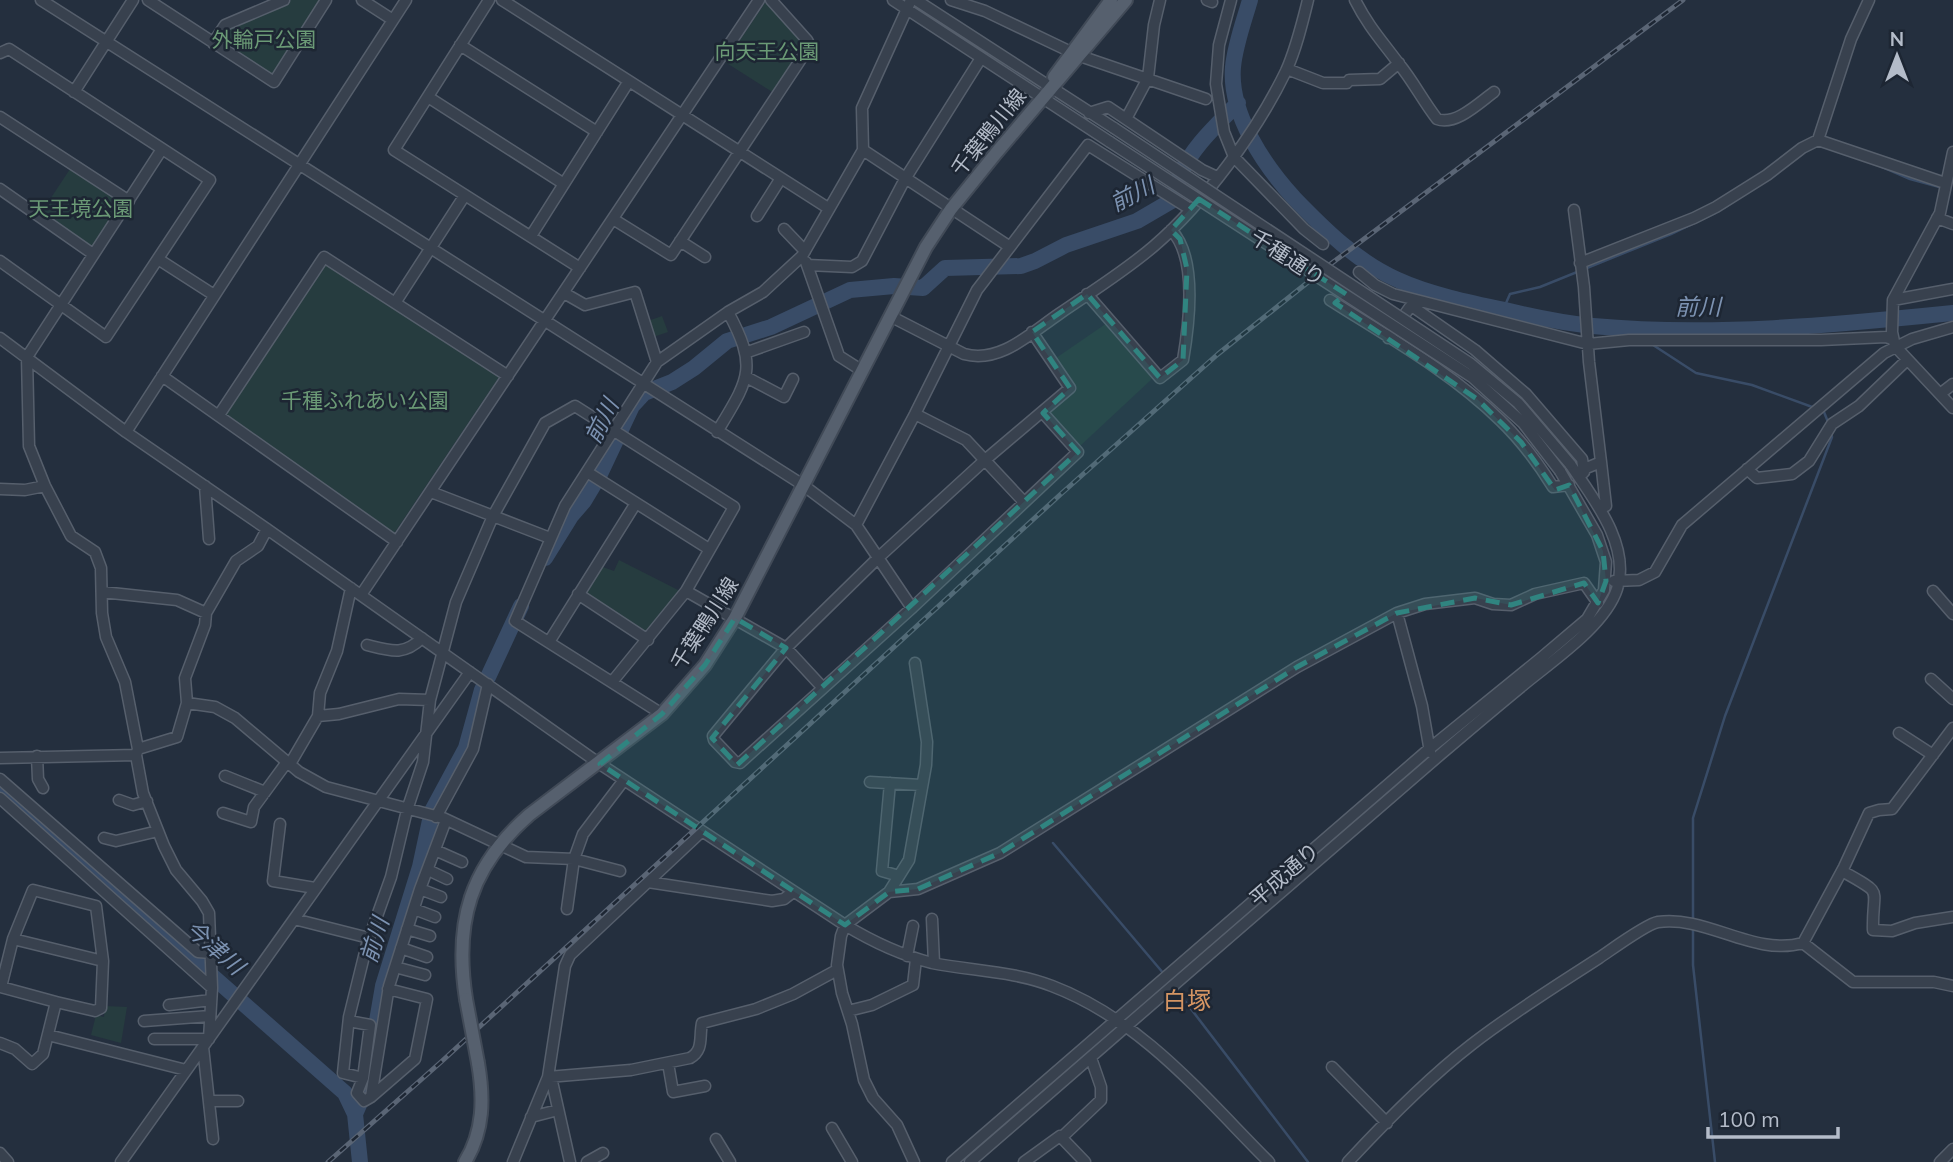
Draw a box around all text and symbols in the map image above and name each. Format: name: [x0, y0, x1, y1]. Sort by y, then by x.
north arrow: [1862, 21, 1932, 91]
park label: 外輪戸公園: [212, 26, 317, 52]
text: N: [1890, 27, 1904, 51]
park label: 向天王公園: [715, 38, 820, 64]
street label: 千葉鴨川線: [945, 83, 1031, 181]
water label: 前川: [1105, 169, 1162, 217]
park label: 天王境公園: [29, 195, 134, 221]
street label: 千種通り: [1246, 223, 1330, 291]
water label: 前川: [1675, 292, 1724, 321]
park label: 千種ふれあい公園: [281, 387, 449, 413]
water label: 前川: [578, 391, 626, 448]
street label: 千葉鴨川線: [665, 572, 743, 674]
street label: 平成通り: [1244, 837, 1324, 911]
water label: 前川: [353, 911, 395, 966]
water label: 今津川: [179, 913, 253, 983]
district label: 白塚: [1163, 985, 1211, 1015]
scale bar: [1708, 1096, 1838, 1140]
text: 100 m: [1718, 1106, 1780, 1132]

